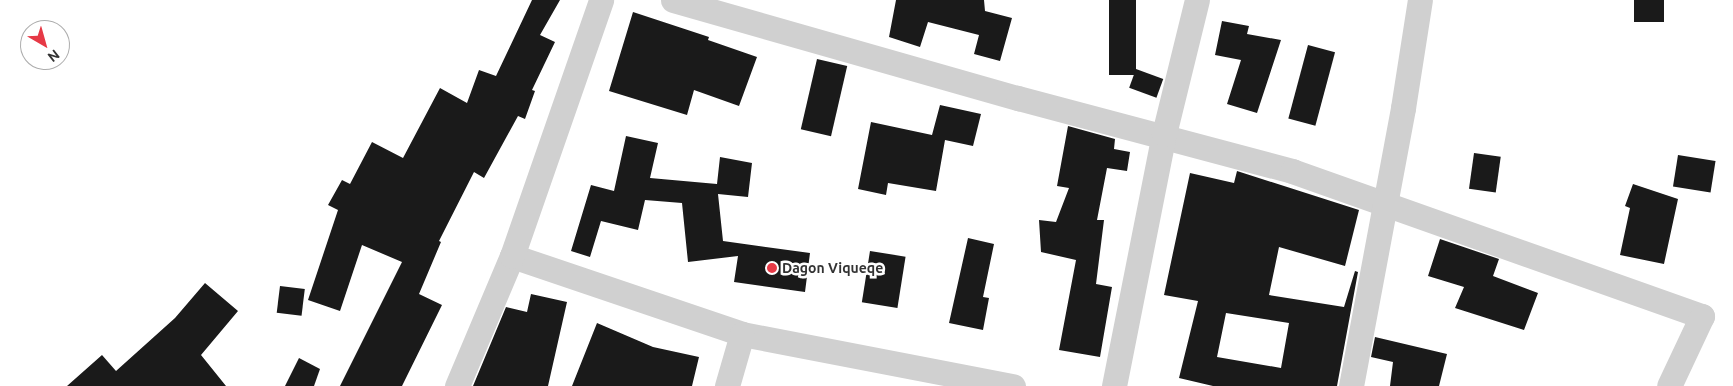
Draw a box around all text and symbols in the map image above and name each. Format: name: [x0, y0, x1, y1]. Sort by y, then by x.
north arrow: [20, 20, 70, 70]
text: N: [45, 47, 63, 66]
place label: Dagon Viqueqe: [782, 260, 883, 276]
marker: Dagon Viqueqe: [766, 262, 778, 274]

